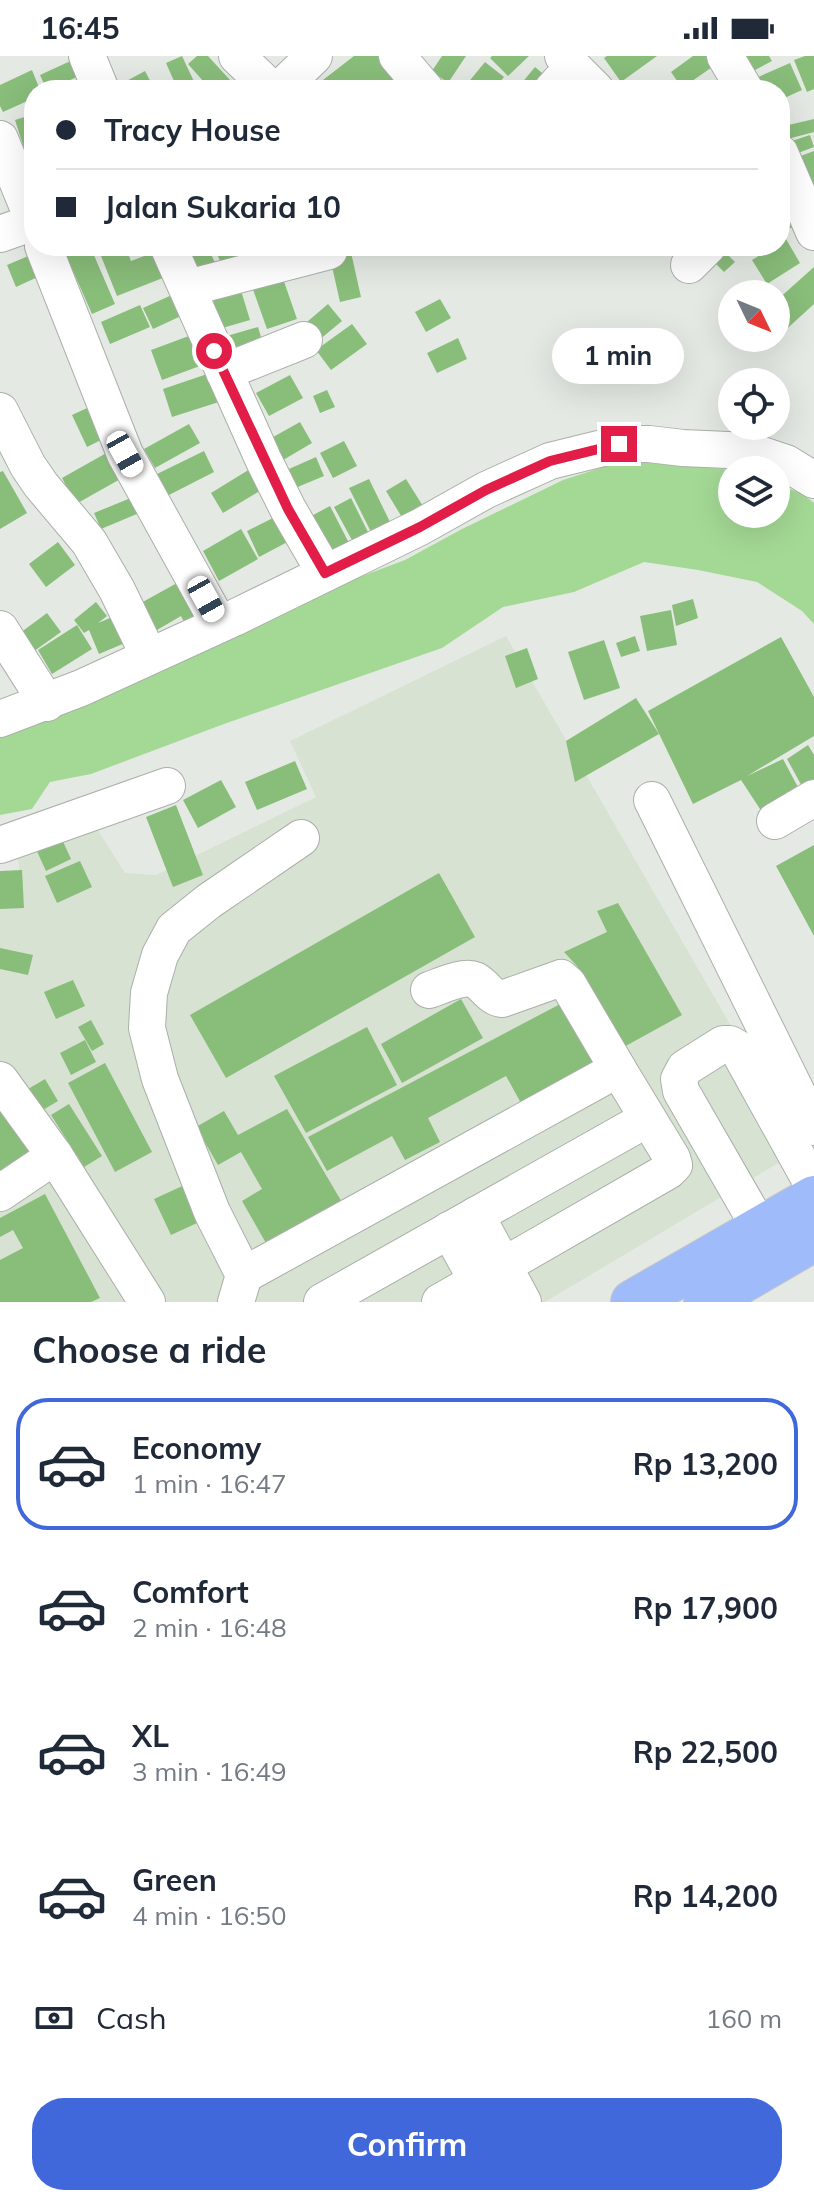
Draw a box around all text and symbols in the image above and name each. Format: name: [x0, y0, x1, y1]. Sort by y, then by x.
text: 16:45: [40, 9, 119, 47]
text: Tracy House: [104, 111, 281, 149]
text: Jalan Sukaria 10: [104, 188, 341, 226]
north arrow: [718, 280, 790, 352]
map controls: [718, 280, 790, 528]
callout: 1 min: [553, 328, 685, 384]
route start: [196, 333, 232, 369]
text: 1 min: [584, 339, 652, 372]
button: locate: [718, 368, 790, 440]
route end: [601, 426, 637, 462]
car: [103, 427, 147, 481]
button: layers: [718, 456, 790, 528]
car: [184, 572, 228, 626]
text: Choose a ride: [32, 1327, 266, 1372]
icon: car: [36, 1428, 108, 1500]
text: Economy: [132, 1429, 261, 1467]
text: Rp 13,200: [633, 1445, 778, 1483]
text: 1 min · 16:47: [132, 1467, 287, 1500]
icon: car: [36, 1572, 108, 1644]
text: Comfort: [132, 1573, 249, 1611]
text: Rp 17,900: [633, 1589, 778, 1627]
text: 2 min · 16:48: [132, 1611, 287, 1644]
icon: car: [36, 1716, 108, 1788]
text: XL: [132, 1717, 169, 1755]
text: Rp 22,500: [633, 1733, 778, 1771]
text: 3 min · 16:49: [132, 1755, 287, 1788]
icon: car: [36, 1860, 108, 1932]
text: Green: [132, 1861, 217, 1899]
text: Rp 14,200: [633, 1877, 778, 1915]
text: 4 min · 16:50: [132, 1899, 287, 1932]
icon: cash: [32, 1996, 76, 2040]
text: Cash: [96, 1999, 167, 2037]
text: 160 m: [706, 2002, 782, 2035]
button: Confirm: [32, 2098, 782, 2190]

